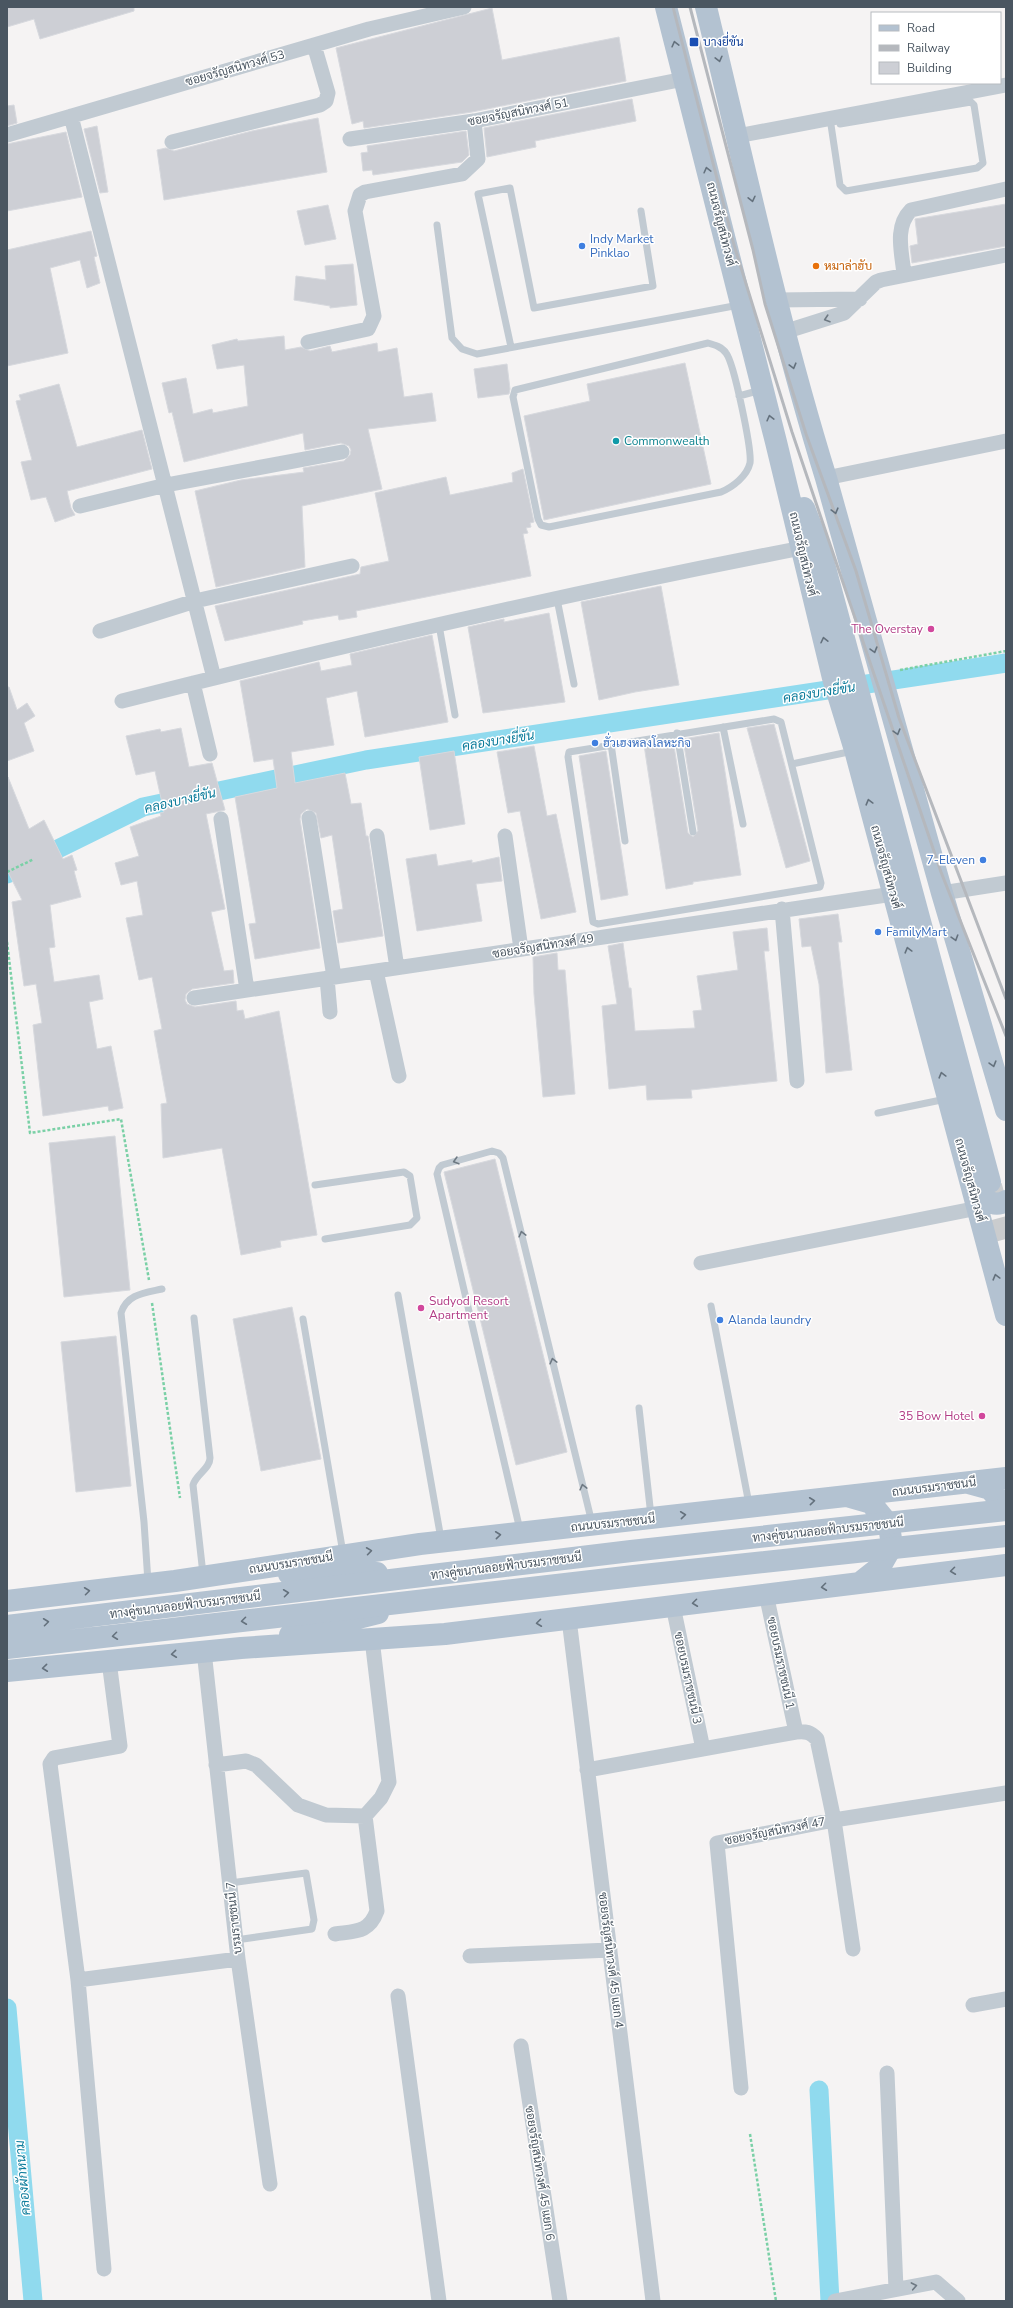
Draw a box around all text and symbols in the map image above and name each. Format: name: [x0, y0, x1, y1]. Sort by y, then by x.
legend: [871, 12, 1001, 84]
text: Road: [907, 20, 935, 36]
place label: บางยี่ขัน: [703, 31, 744, 50]
marker: บางยี่ขัน: [688, 36, 700, 48]
text: Railway: [907, 40, 951, 56]
one-way arrow: [672, 41, 680, 47]
street label: ซอยจรัญสนิทวงศ์ 53: [184, 46, 286, 90]
one-way arrow: [714, 55, 722, 62]
text: Building: [907, 60, 952, 76]
street label: ซอยจรัญสนิทวงศ์ 51: [466, 94, 570, 130]
one-way arrow: [703, 167, 712, 174]
street label: ถนนจรัญสนิทวงศ์: [703, 180, 739, 268]
one-way arrow: [748, 195, 756, 202]
place label: Indy Market Pinklao: [590, 231, 654, 261]
marker: Indy Market Pinklao: [577, 241, 587, 251]
place label: หมาล่าฮับ: [824, 258, 872, 274]
marker: หมาล่าฮับ: [811, 261, 821, 271]
one-way arrow: [824, 314, 831, 323]
one-way arrow: [789, 362, 797, 369]
one-way arrow: [767, 415, 775, 421]
place label: Commonwealth: [624, 433, 710, 449]
marker: Commonwealth: [611, 436, 621, 446]
one-way arrow: [830, 507, 839, 514]
street label: ถนนจรัญสนิทวงศ์: [786, 510, 820, 598]
place label: The Overstay: [851, 621, 924, 637]
marker: The Overstay: [926, 624, 936, 634]
one-way arrow: [820, 636, 828, 643]
one-way arrow: [869, 646, 878, 653]
water label: คลองบางยี่ขัน: [781, 674, 857, 708]
water label: คลองบางยี่ขัน: [460, 722, 536, 756]
one-way arrow: [892, 728, 901, 735]
place label: ฮั่วเฮงหลงโลหะกิจ: [603, 732, 691, 751]
marker: ฮั่วเฮงหลงโลหะกิจ: [590, 738, 600, 748]
water label: คลองบางยี่ขัน: [142, 780, 218, 818]
one-way arrow: [865, 799, 873, 806]
street label: ถนนจรัญสนิทวงศ์: [867, 823, 905, 911]
place label: 7-Eleven: [927, 852, 975, 868]
marker: 7-Eleven: [978, 855, 988, 865]
place label: FamilyMart: [886, 924, 948, 940]
marker: FamilyMart: [873, 927, 883, 937]
street label: ซอยจรัญสนิทวงศ์ 49: [491, 930, 595, 962]
one-way arrow: [951, 934, 959, 941]
one-way arrow: [904, 947, 912, 953]
one-way arrow: [988, 1061, 997, 1068]
one-way arrow: [938, 1072, 947, 1079]
street label: ถนนจรัญสนิทวงศ์: [951, 1136, 989, 1224]
one-way arrow: [453, 1156, 460, 1165]
one-way arrow: [518, 1231, 526, 1238]
one-way arrow: [992, 1274, 1001, 1281]
place label: Sudyod Resort Apartment: [429, 1293, 509, 1323]
marker: Sudyod Resort Apartment: [416, 1303, 426, 1313]
place label: Alanda laundry: [728, 1312, 812, 1328]
marker: Alanda laundry: [715, 1315, 725, 1325]
one-way arrow: [549, 1358, 557, 1364]
place label: 35 Bow Hotel: [899, 1408, 974, 1424]
marker: 35 Bow Hotel: [977, 1411, 987, 1421]
street label: ถนนบรมราชชนนี: [891, 1474, 977, 1500]
one-way arrow: [580, 1484, 588, 1490]
one-way arrow: [809, 1496, 815, 1505]
one-way arrow: [680, 1510, 686, 1519]
street label: ถนนบรมราชชนนี: [570, 1511, 656, 1535]
street label: ทางคู่ขนานลอยฟ้าบรมราชชนนี: [751, 1514, 905, 1546]
one-way arrow: [495, 1531, 501, 1540]
one-way arrow: [366, 1547, 372, 1556]
street label: ถนนบรมราชชนนี: [248, 1548, 334, 1578]
street label: ทางคู่ขนานลอยฟ้าบรมราชชนนี: [429, 1549, 583, 1583]
one-way arrow: [950, 1566, 956, 1575]
one-way arrow: [821, 1582, 827, 1591]
one-way arrow: [84, 1587, 90, 1596]
street label: ทางคู่ขนานลอยฟ้าบรมราชชนนี: [108, 1588, 262, 1622]
one-way arrow: [283, 1589, 289, 1598]
one-way arrow: [692, 1599, 698, 1608]
street label: ซอยบรมราชชนนี 1: [763, 1615, 799, 1711]
one-way arrow: [241, 1616, 247, 1625]
one-way arrow: [43, 1618, 49, 1627]
one-way arrow: [535, 1618, 542, 1627]
street label: ซอยบรมราชชนนี 3: [670, 1630, 706, 1726]
one-way arrow: [112, 1631, 118, 1640]
one-way arrow: [171, 1650, 177, 1659]
one-way arrow: [42, 1663, 48, 1672]
street label: ซอยจรัญสนิทวงศ์ 47: [723, 1813, 827, 1849]
street label: บรมราชชนนี 7: [222, 1881, 246, 1955]
street label: ซอยจรัญสนิทวงศ์ 45 แยก 4: [595, 1891, 627, 2029]
street label: ซอยจรัญสนิทวงศ์ 45 แยก 6: [521, 2104, 559, 2242]
water label: คลองผักหนาม: [11, 2140, 35, 2216]
one-way arrow: [911, 2282, 918, 2291]

